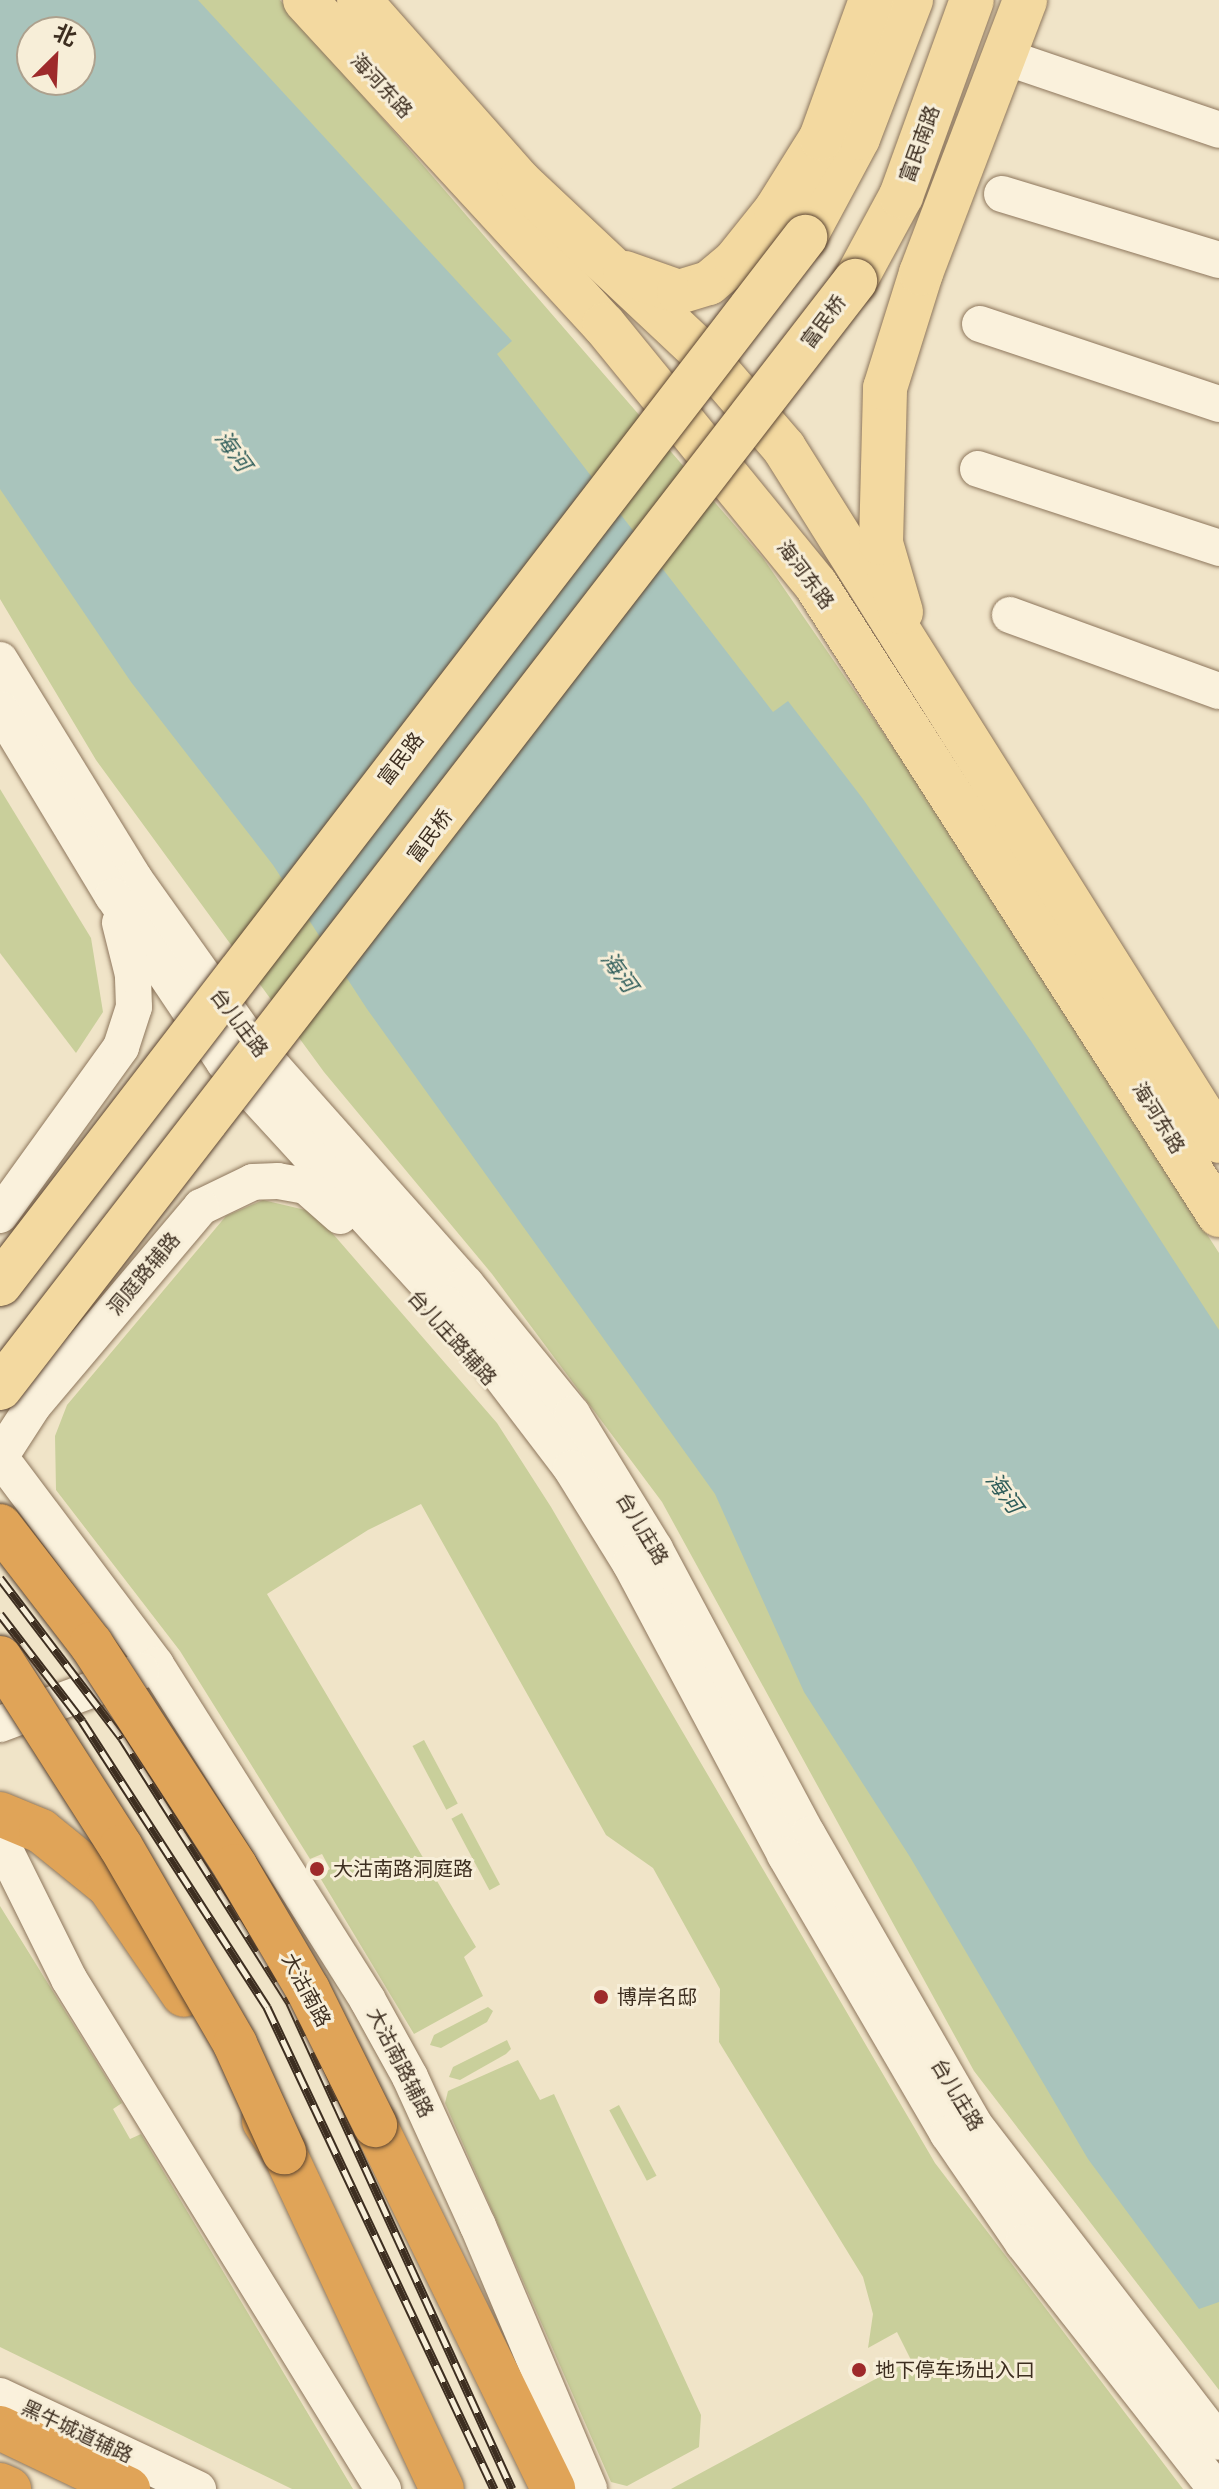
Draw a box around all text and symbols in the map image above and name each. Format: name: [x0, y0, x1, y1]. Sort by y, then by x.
north arrow: [16, 16, 96, 96]
text: 北: [50, 20, 80, 51]
street label: 海河东路: [345, 49, 417, 123]
street label: 富民南路: [895, 102, 945, 186]
street label: 富民桥: [796, 291, 852, 353]
water label: 海河: [209, 425, 257, 477]
street label: 海河东路: [771, 536, 839, 614]
street label: 富民路: [373, 728, 429, 790]
street label: 富民桥: [402, 805, 458, 867]
water label: 海河: [595, 946, 643, 998]
street label: 台儿庄路: [205, 984, 273, 1062]
street label: 海河东路: [1127, 1078, 1189, 1158]
street label: 洞庭路辅路: [103, 1228, 185, 1320]
street label: 台儿庄路辅路: [403, 1285, 501, 1391]
water label: 海河: [980, 1467, 1028, 1519]
street label: 台儿庄路: [611, 1489, 673, 1569]
place label: 大沽南路洞庭路: [333, 1857, 473, 1881]
marker: 大沽南路洞庭路: [308, 1860, 326, 1878]
street label: 大沽南路: [277, 1949, 335, 2031]
place label: 博岸名邸: [617, 1985, 697, 2009]
marker: 博岸名邸: [592, 1988, 610, 2006]
street label: 大沽南路辅路: [362, 2004, 438, 2122]
street label: 台儿庄路: [926, 2055, 988, 2135]
place label: 地下停车场出入口: [875, 2358, 1035, 2382]
marker: 地下停车场出入口: [850, 2361, 868, 2379]
street label: 黑牛城道辅路: [18, 2396, 136, 2468]

